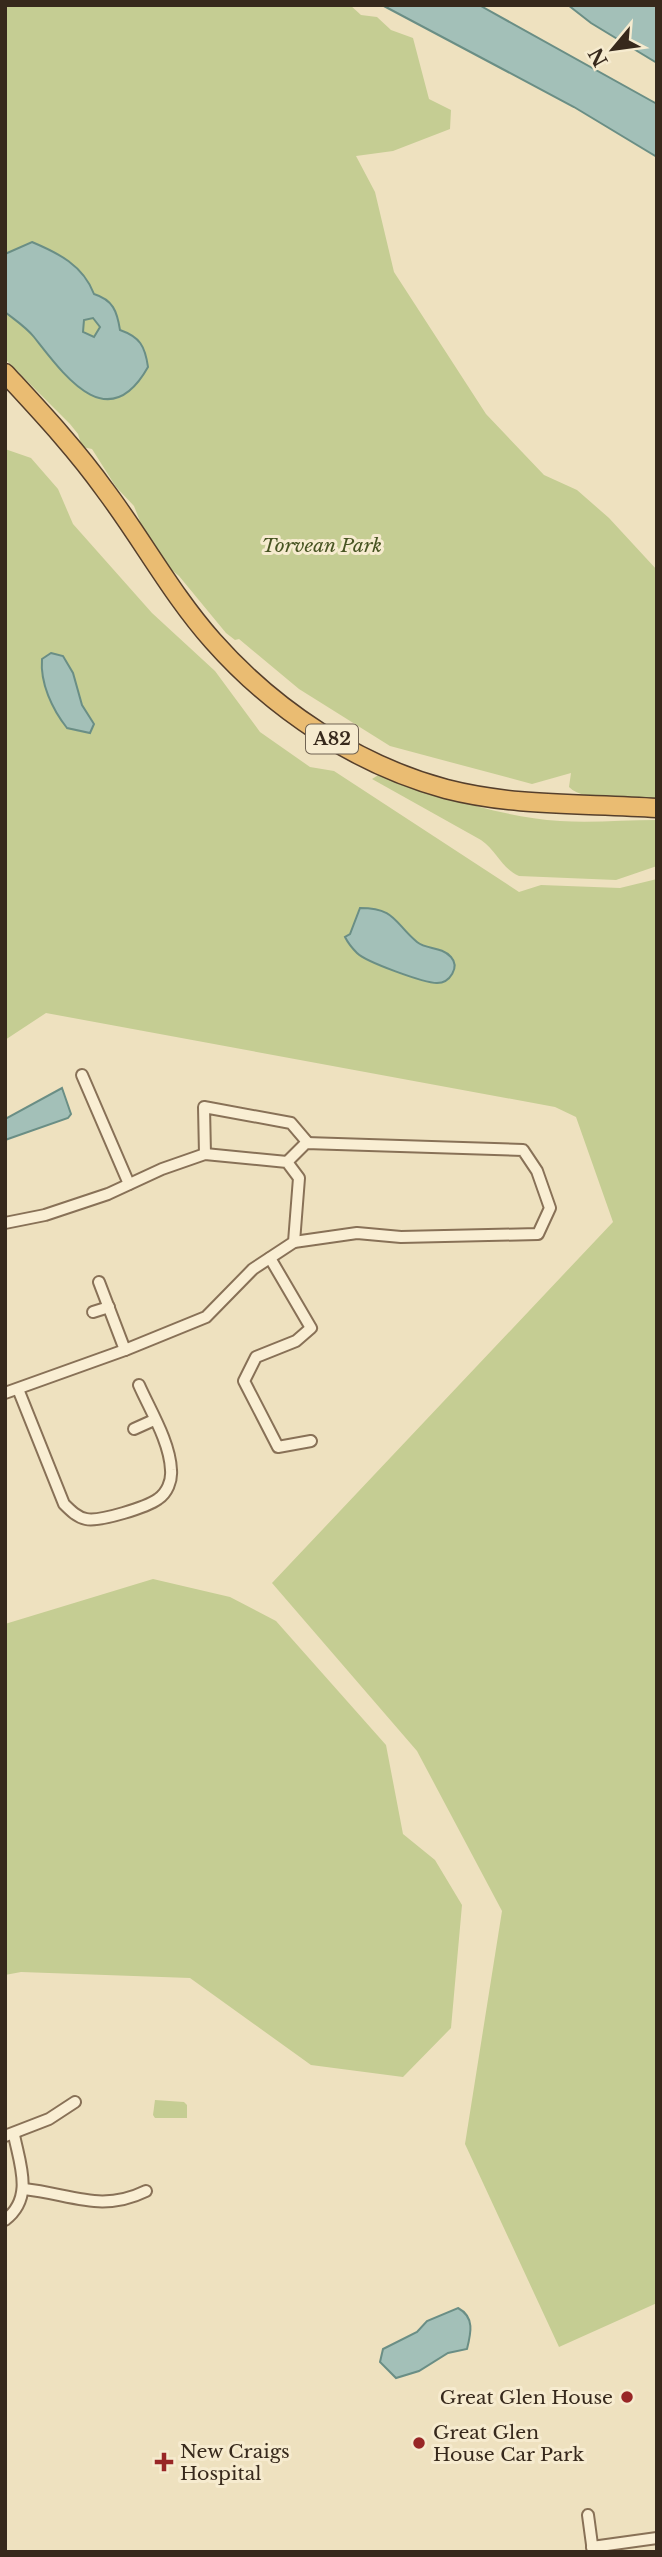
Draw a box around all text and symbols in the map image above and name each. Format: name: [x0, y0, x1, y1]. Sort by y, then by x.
north arrow: [578, 14, 648, 84]
text: N: [584, 43, 613, 70]
park label: Torvean Park: [262, 534, 382, 557]
road number: A82: [306, 724, 358, 754]
place label: Great Glen House: [440, 2386, 613, 2409]
marker: Great Glen House: [619, 2389, 635, 2405]
place label: Great Glen House Car Park: [433, 2421, 584, 2466]
marker: Great Glen House Car Park: [411, 2435, 427, 2451]
place label: New Craigs Hospital: [180, 2440, 290, 2485]
marker: New Craigs Hospital: [154, 2452, 174, 2472]

